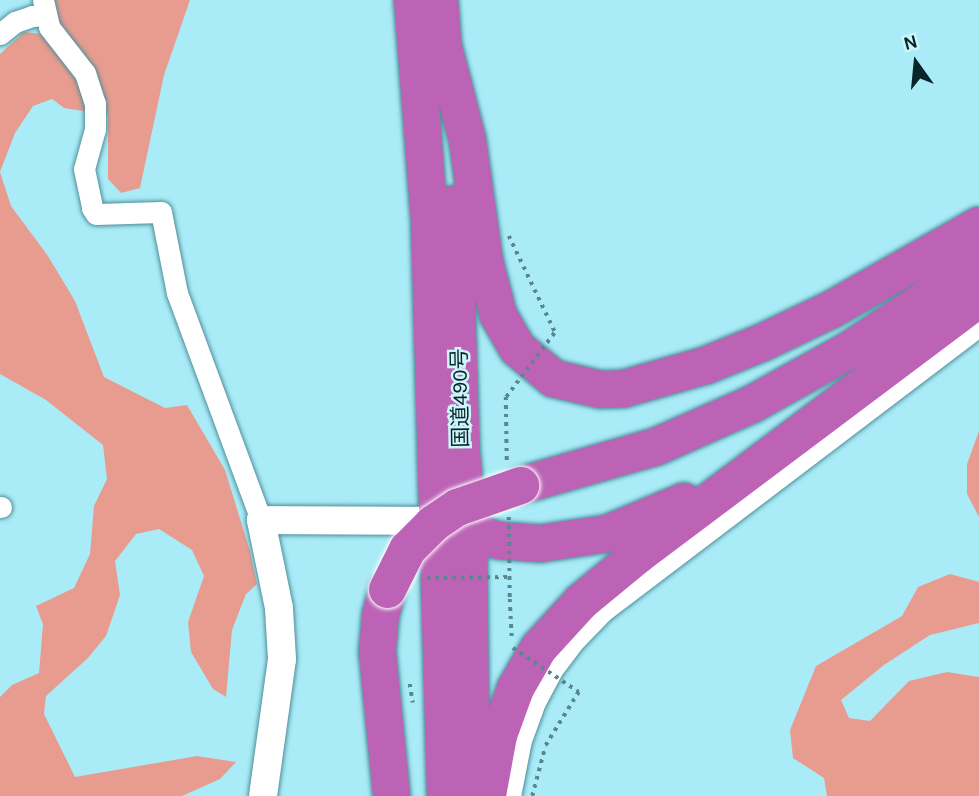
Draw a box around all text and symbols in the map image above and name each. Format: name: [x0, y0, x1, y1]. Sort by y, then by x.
north arrow: [881, 28, 951, 98]
text: N: [901, 30, 920, 55]
street label: 国道490号: [447, 348, 473, 448]

